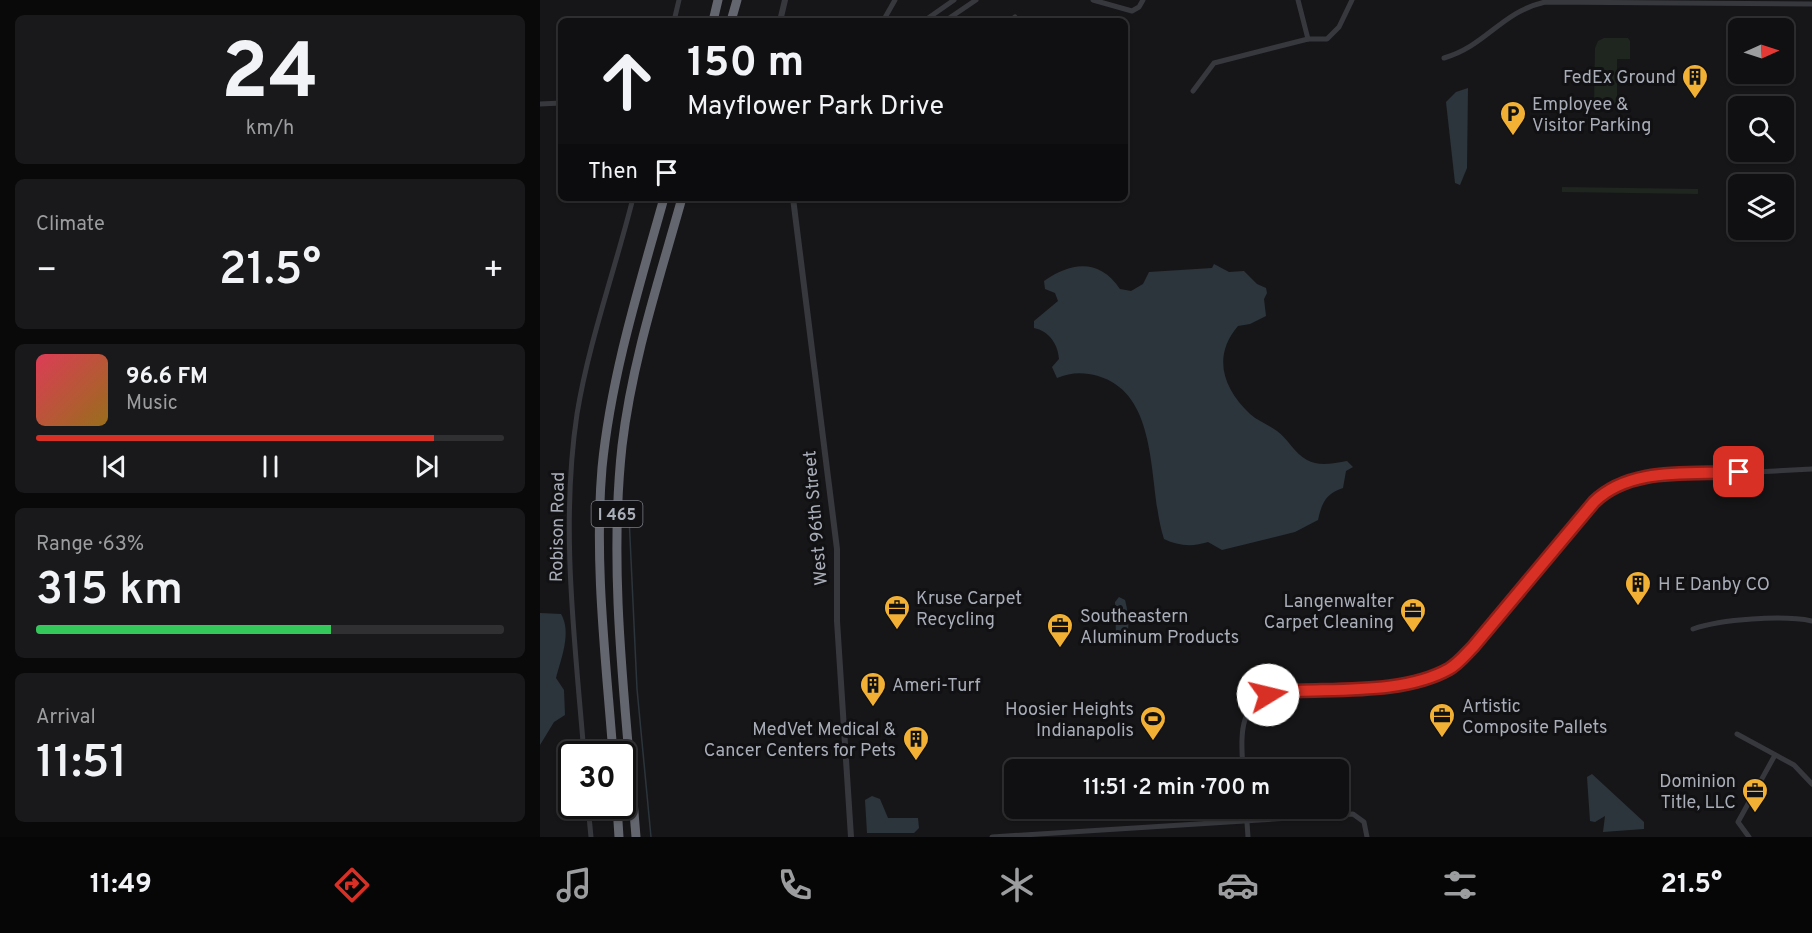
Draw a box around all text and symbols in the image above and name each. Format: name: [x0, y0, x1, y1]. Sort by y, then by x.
north arrow: [1728, 18, 1794, 84]
map controls: [1728, 18, 1794, 240]
text: 24: [221, 27, 319, 126]
text: 150 m: [687, 38, 804, 91]
icon: ahead: [588, 42, 666, 120]
building icon: FedEx Ground: [1680, 62, 1710, 100]
place label: FedEx Ground: [1563, 67, 1676, 90]
text: Mayflower Park Drive: [687, 90, 944, 124]
place label: Employee & Visitor Parking: [1532, 94, 1651, 138]
button: search: [1728, 96, 1794, 162]
parking icon: Employee & Visitor Parking: [1498, 99, 1528, 137]
text: km/h: [246, 116, 294, 142]
icon: arrive: [650, 156, 683, 189]
text: Then: [588, 159, 638, 186]
button: layers: [1728, 174, 1794, 240]
text: Climate: [36, 212, 105, 238]
text: 21.5°: [219, 243, 321, 300]
text: −: [36, 251, 57, 293]
text: +: [483, 251, 504, 293]
text: 96.6 FM: [126, 364, 208, 391]
text: Music: [126, 391, 178, 417]
pin: [1713, 446, 1764, 497]
street label: West 96th Street: [799, 449, 834, 586]
icon: previous: [98, 450, 131, 483]
icon: pause: [254, 450, 287, 483]
icon: next: [410, 450, 443, 483]
icon: arrive: [1722, 455, 1755, 488]
street label: Robison Road: [546, 472, 571, 582]
road number: I 465: [592, 501, 643, 527]
text: Range · 63%: [36, 532, 144, 558]
text: 315 km: [36, 563, 183, 620]
building icon: H E Danby CO: [1623, 569, 1653, 607]
place label: H E Danby CO: [1658, 574, 1770, 597]
place label: Kruse Carpet Recycling: [916, 588, 1022, 632]
place label: Langenwalter Carpet Cleaning: [1264, 591, 1394, 635]
office icon: Kruse Carpet Recycling: [882, 593, 912, 631]
office icon: Langenwalter Carpet Cleaning: [1398, 596, 1428, 634]
place label: Southeastern Aluminum Products: [1080, 606, 1239, 650]
office icon: Southeastern Aluminum Products: [1045, 611, 1075, 649]
position arrow: [1236, 663, 1300, 727]
building icon: Ameri-Turf: [858, 670, 888, 708]
place label: Ameri-Turf: [892, 675, 981, 698]
place label: Artistic Composite Pallets: [1462, 696, 1608, 740]
place label: Hoosier Heights Indianapolis: [1005, 699, 1134, 743]
office icon: Artistic Composite Pallets: [1427, 701, 1457, 739]
sports icon: Hoosier Heights Indianapolis: [1138, 704, 1168, 742]
text: Arrival: [36, 705, 96, 731]
place label: MedVet Medical & Cancer Centers for Pets: [704, 719, 896, 763]
building icon: MedVet Medical & Cancer Centers for Pets: [901, 724, 931, 762]
text: 11:51: [36, 736, 127, 793]
speed limit sign: 30: [558, 741, 636, 819]
place label: Dominion Title, LLC: [1659, 771, 1736, 815]
text: 11:51 · 2 min · 700 m: [1083, 775, 1270, 802]
office icon: Dominion Title, LLC: [1740, 776, 1770, 814]
icon: directions: [331, 864, 373, 906]
icon: music: [553, 864, 595, 906]
icon: phone: [774, 864, 816, 906]
icon: climate: [996, 864, 1038, 906]
icon: car: [1217, 864, 1259, 906]
icon: filters: [1439, 864, 1481, 906]
text: 11:49: [90, 868, 152, 902]
text: 21.5°: [1660, 868, 1722, 902]

